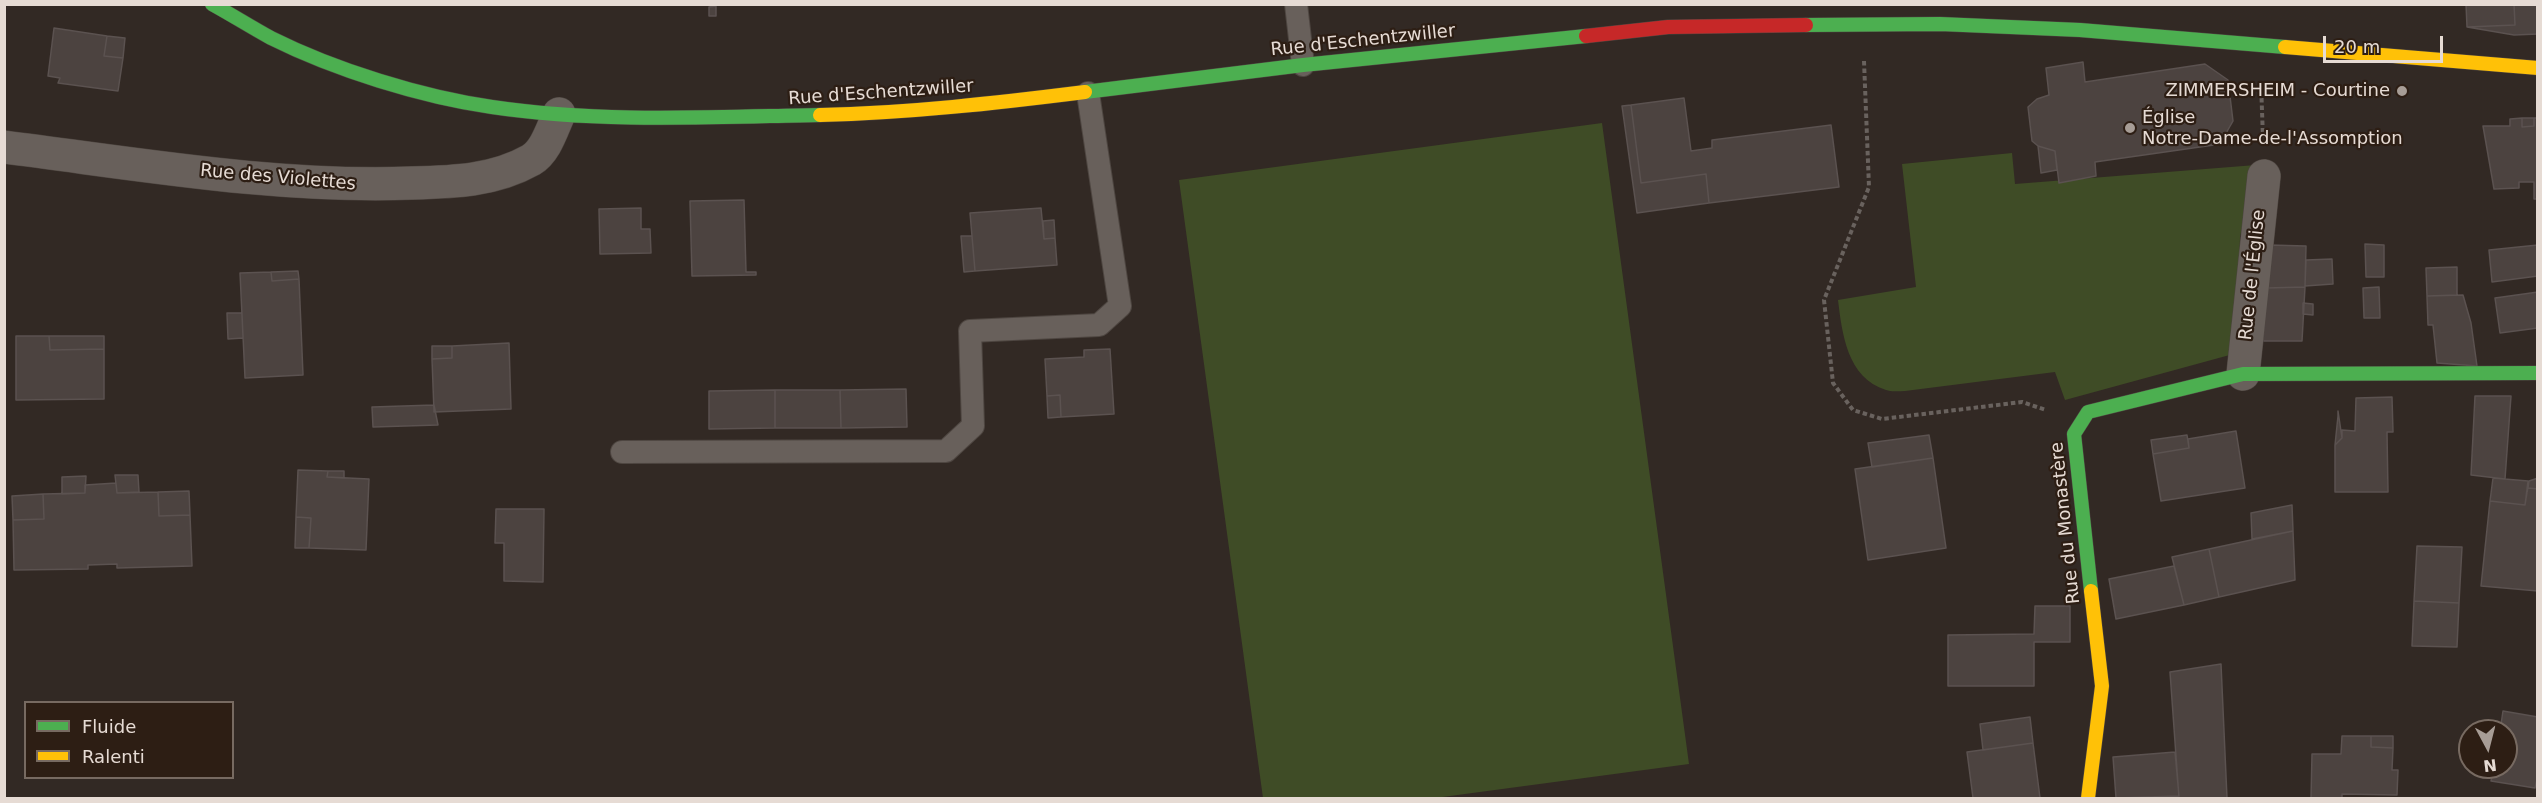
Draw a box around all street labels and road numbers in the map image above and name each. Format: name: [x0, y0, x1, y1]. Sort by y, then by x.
street label: Rue d'Eschentzwiller: [1270, 21, 1456, 61]
street label: Rue d'Eschentzwiller: [788, 76, 974, 110]
street label: Rue des Violettes: [199, 160, 357, 196]
street label: Rue de l'Église: [2235, 209, 2271, 341]
street label: Rue du Monastère: [2047, 441, 2085, 605]

